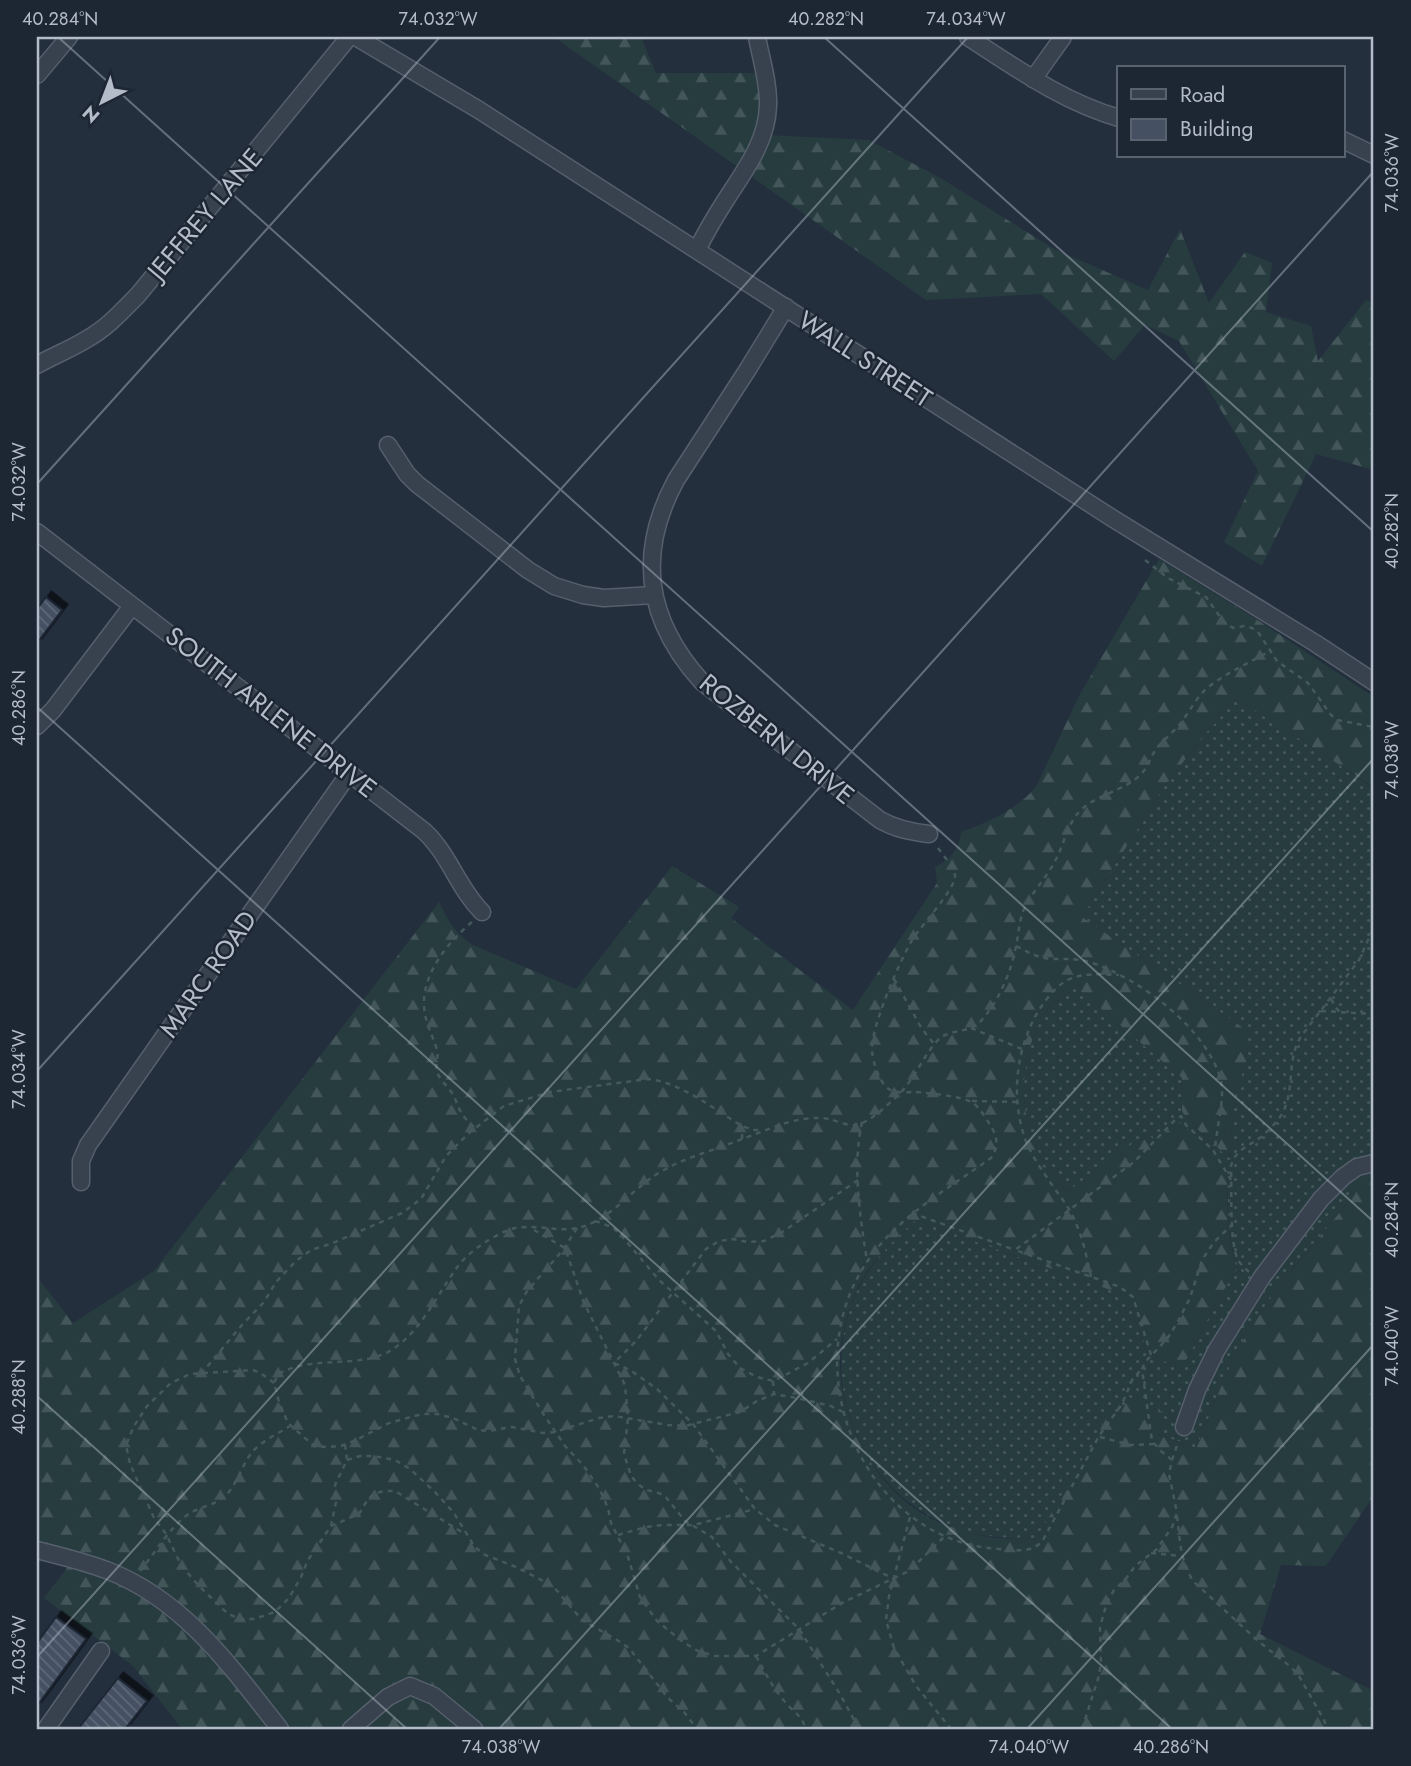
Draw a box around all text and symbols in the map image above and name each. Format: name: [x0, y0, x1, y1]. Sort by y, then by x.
text: 40.284°N: [22, 6, 98, 32]
text: 74.032°W: [398, 6, 478, 32]
text: 40.282°N: [788, 6, 864, 32]
text: 74.034°W: [926, 6, 1006, 32]
north arrow: [66, 66, 136, 136]
legend: [1117, 66, 1344, 158]
text: Road: [1180, 80, 1225, 110]
text: N: [76, 99, 106, 129]
text: Building: [1180, 114, 1253, 144]
text: 74.036°W: [1379, 133, 1405, 213]
street label: JEFFREY LANE: [136, 140, 272, 291]
street label: WALL STREET: [790, 301, 940, 417]
text: 74.032°W: [6, 442, 32, 522]
text: 40.282°N: [1379, 493, 1405, 569]
street label: SOUTH ARLENE DRIVE: [157, 617, 385, 807]
street label: ROZBERN DRIVE: [691, 664, 863, 814]
text: 40.286°N: [6, 670, 32, 746]
text: 74.038°W: [1379, 721, 1405, 799]
street label: MARC ROAD: [150, 903, 266, 1045]
text: 74.034°W: [6, 1029, 32, 1109]
text: 40.284°N: [1379, 1182, 1405, 1258]
text: 74.040°W: [1379, 1306, 1405, 1386]
text: 40.288°N: [6, 1359, 32, 1435]
text: 74.036°W: [6, 1615, 32, 1695]
text: 74.038°W: [462, 1734, 540, 1760]
text: 74.040°W: [989, 1734, 1069, 1760]
text: 40.286°N: [1133, 1734, 1209, 1760]

